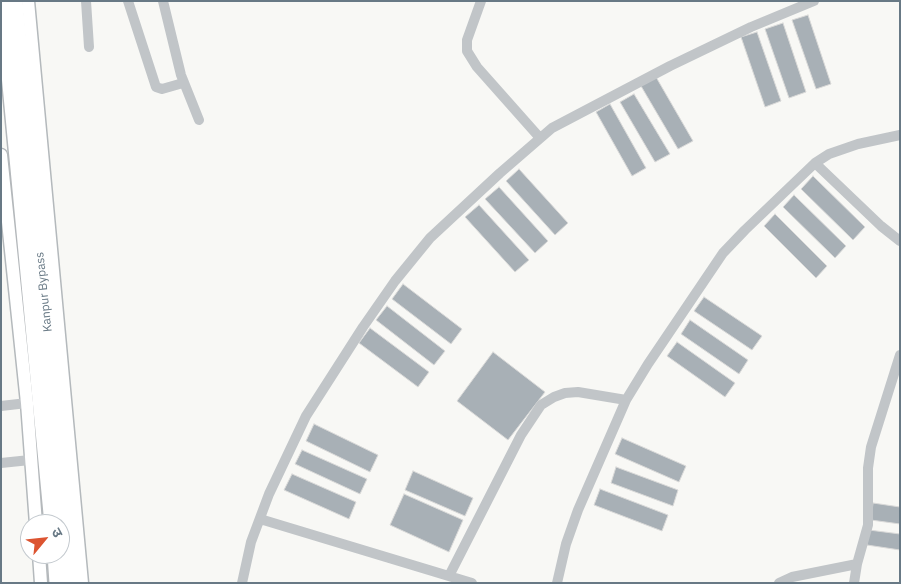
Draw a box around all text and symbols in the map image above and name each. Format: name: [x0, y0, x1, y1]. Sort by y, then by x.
street label: Kanpur Bypass: [33, 251, 55, 333]
north arrow: [20, 514, 70, 564]
text: उ: [47, 525, 67, 540]

